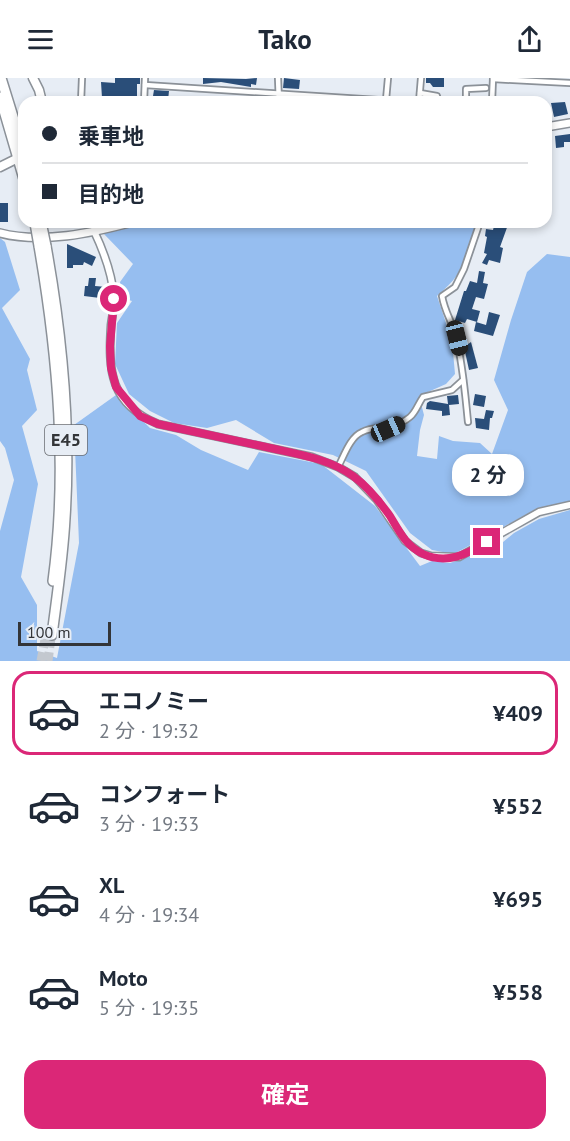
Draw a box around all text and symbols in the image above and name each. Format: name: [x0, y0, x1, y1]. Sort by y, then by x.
text: Tako: [258, 22, 312, 56]
icon: menu: [24, 23, 57, 56]
icon: share: [513, 23, 546, 56]
text: 乗車地: [78, 122, 144, 150]
text: 目的地: [78, 180, 144, 208]
route start: [100, 285, 127, 312]
car: [444, 318, 470, 358]
car: [368, 413, 408, 445]
road number: E45: [45, 425, 87, 455]
callout: 2 分: [451, 455, 523, 497]
text: 2 分: [470, 462, 506, 488]
route end: [473, 528, 500, 555]
scale bar: [18, 619, 111, 646]
text: 100 m: [27, 622, 70, 642]
icon: car: [27, 686, 81, 740]
text: エコノミー: [99, 687, 209, 715]
text: ¥409: [493, 699, 543, 727]
text: 2 分 · 19:32: [99, 718, 199, 744]
icon: car: [27, 779, 81, 833]
text: コンフォート: [99, 780, 230, 808]
text: ¥552: [493, 792, 543, 820]
text: 3 分 · 19:33: [99, 811, 199, 837]
text: XL: [99, 871, 124, 899]
icon: car: [27, 872, 81, 926]
text: ¥695: [493, 885, 543, 913]
text: 4 分 · 19:34: [99, 902, 199, 928]
text: Moto: [99, 964, 148, 992]
icon: car: [27, 965, 81, 1019]
text: ¥558: [493, 978, 543, 1006]
text: 5 分 · 19:35: [99, 995, 199, 1021]
button: 確定: [24, 1060, 546, 1129]

